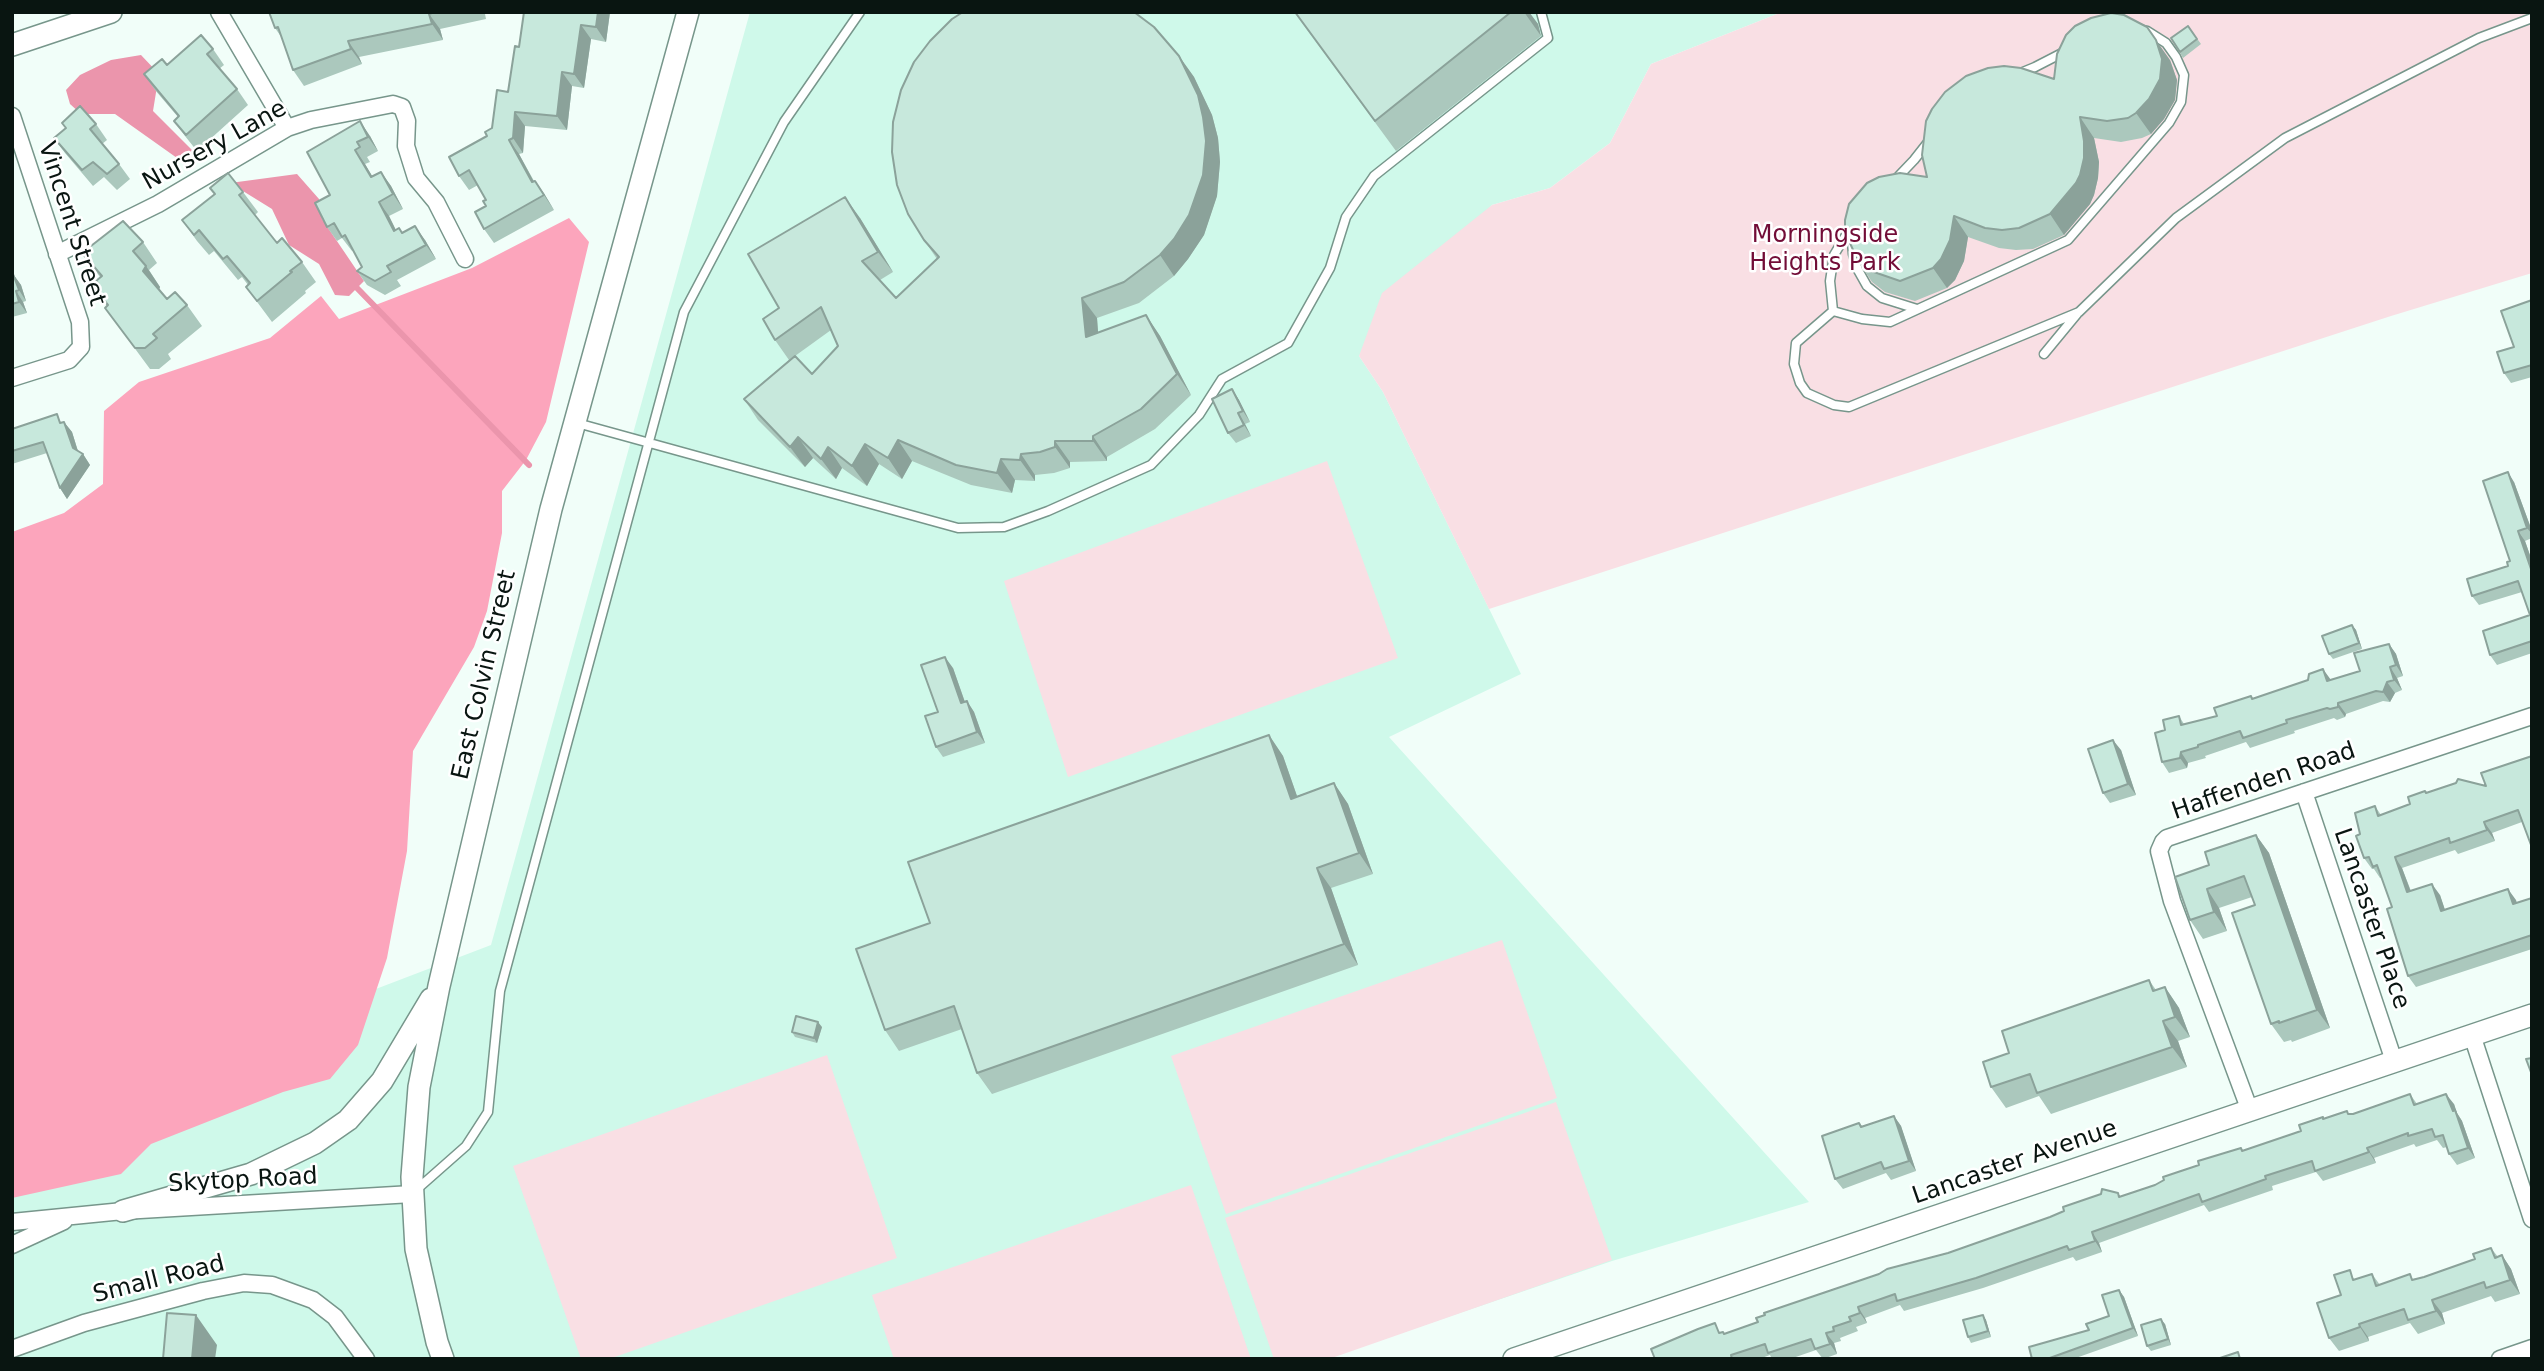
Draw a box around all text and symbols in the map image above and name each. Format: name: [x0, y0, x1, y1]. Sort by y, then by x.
street label: Nursery Lane: [138, 95, 292, 197]
street label: Vincent Street: [31, 138, 111, 310]
park label: Morningside Heights Park: [1749, 222, 1901, 278]
street label: East Colvin Street: [447, 567, 523, 783]
street label: Haffenden Road: [2168, 737, 2360, 827]
street label: Lancaster Place: [2327, 825, 2415, 1013]
street label: Lancaster Avenue: [1909, 1114, 2121, 1212]
street label: Skytop Road: [168, 1163, 318, 1199]
street label: Small Road: [90, 1250, 228, 1310]

